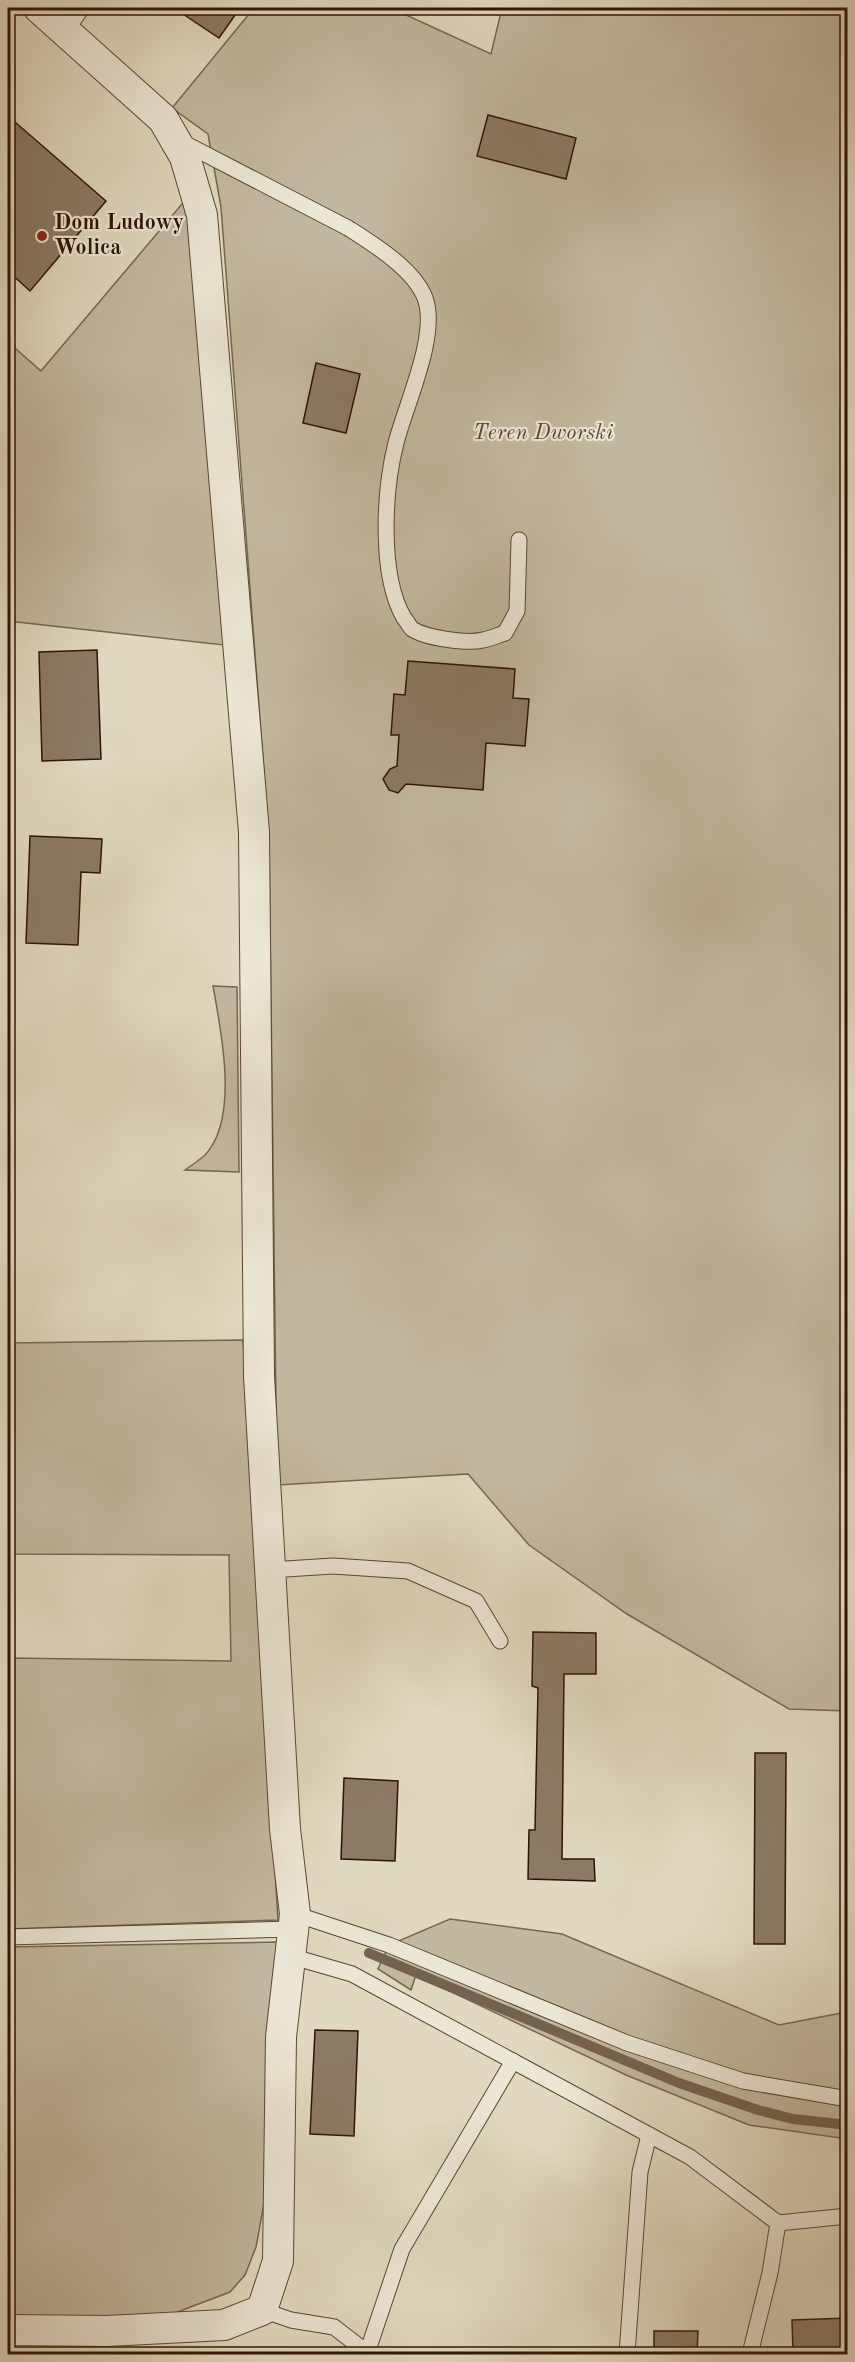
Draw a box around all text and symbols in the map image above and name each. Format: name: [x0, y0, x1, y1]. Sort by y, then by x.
place label: Dom Ludowy Wolica: [54, 212, 184, 259]
marker: Dom Ludowy Wolica: [35, 229, 49, 243]
park label: Teren Dworski: [473, 422, 614, 444]

